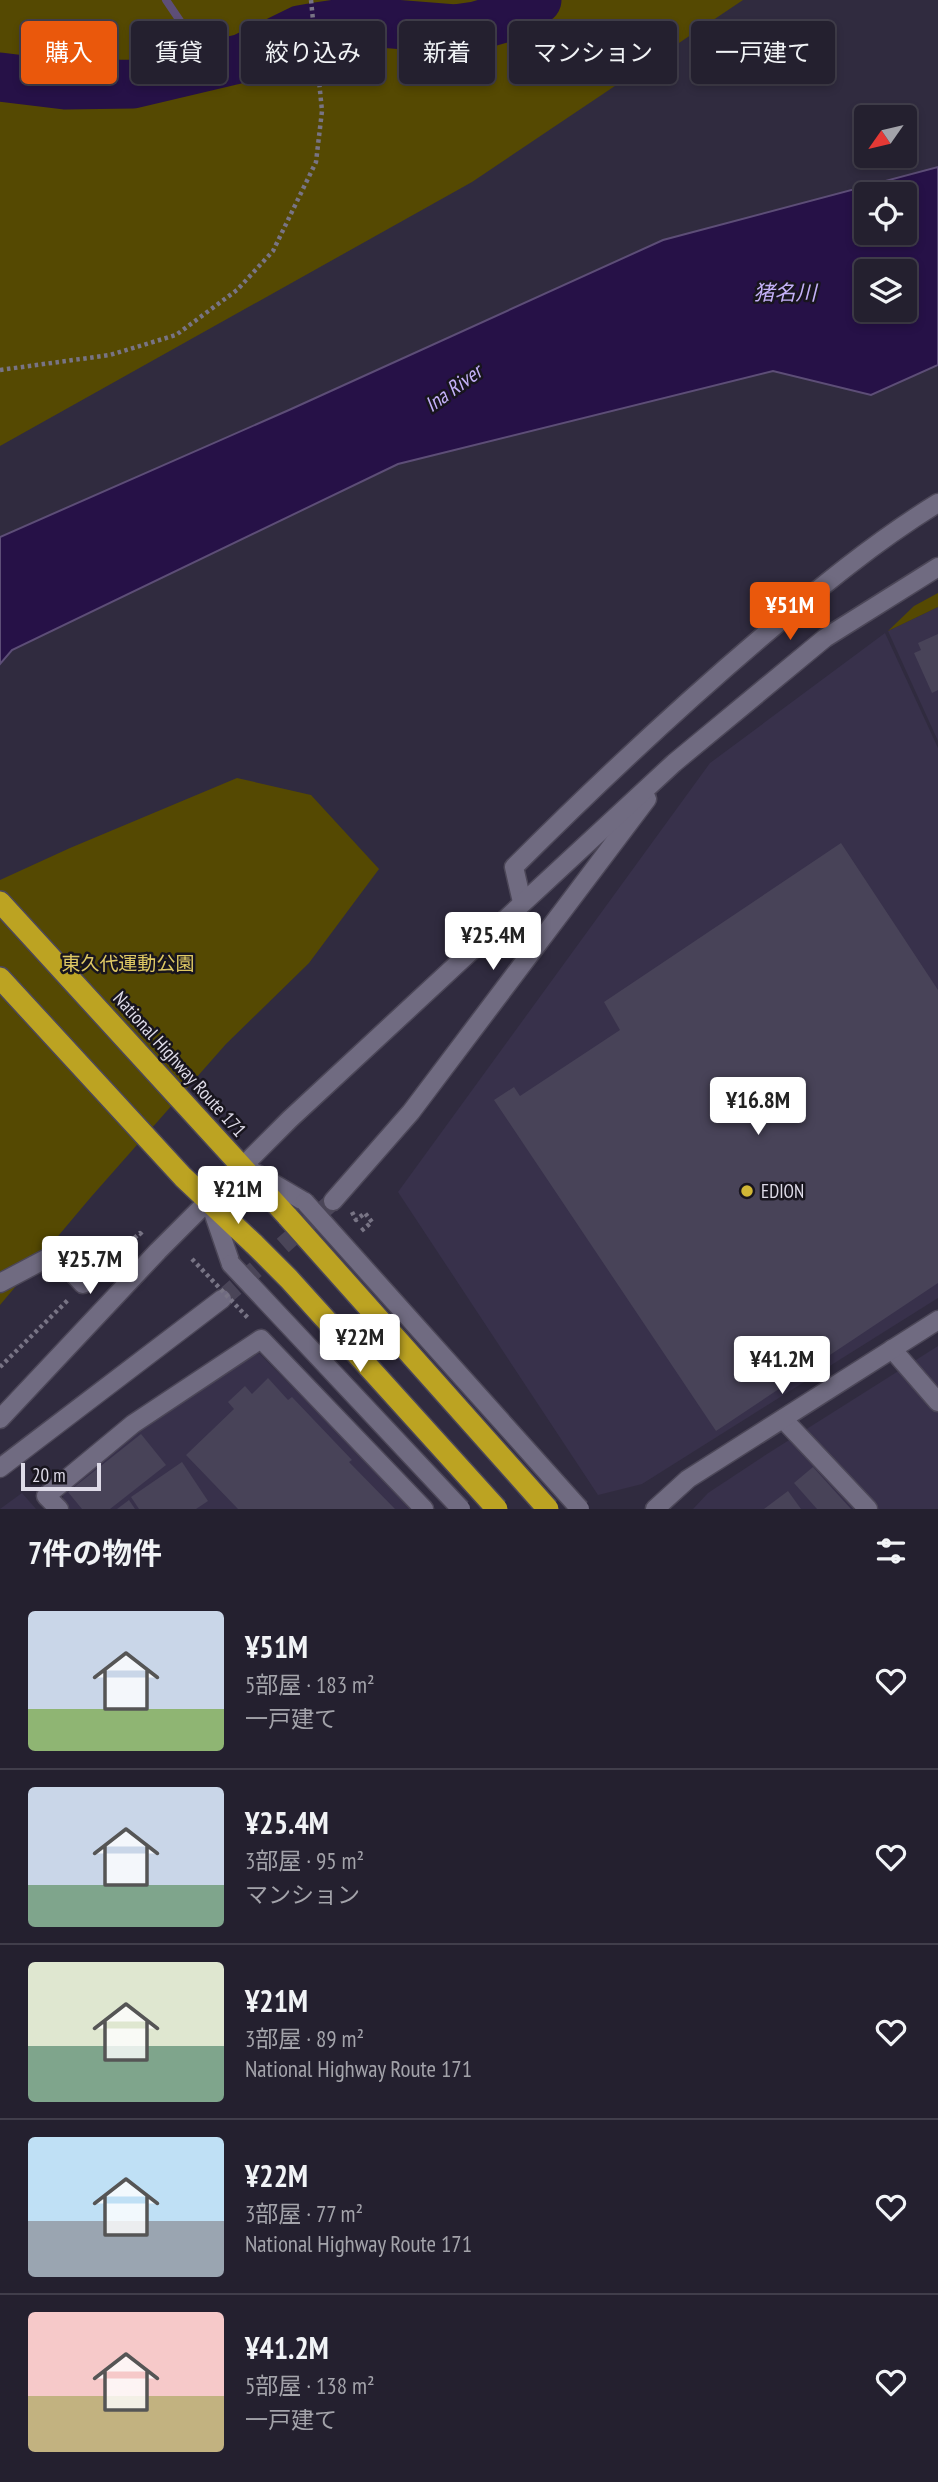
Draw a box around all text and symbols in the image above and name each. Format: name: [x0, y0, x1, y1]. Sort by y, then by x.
chip: 購入: [21, 21, 117, 84]
chip: 賃貸: [131, 21, 227, 84]
chip: 絞り込み: [241, 21, 385, 84]
chip: 新着: [399, 21, 495, 84]
chip: マンション: [509, 21, 677, 84]
chip: 一戸建て: [691, 21, 835, 84]
north arrow: [854, 105, 917, 168]
map controls: [854, 105, 917, 322]
button: locate: [854, 182, 917, 245]
button: layers: [854, 259, 917, 322]
water label: 猪名川: [754, 279, 818, 306]
water label: Ina River: [419, 356, 490, 418]
pin: ¥51M: [749, 582, 831, 642]
text: ¥51M: [766, 590, 814, 619]
pin: ¥25.4M: [436, 912, 550, 972]
text: ¥25.4M: [461, 920, 525, 949]
park label: 東久代運動公園: [61, 951, 195, 975]
street label: National Highway Route 171: [108, 986, 252, 1142]
pin: ¥16.8M: [701, 1078, 815, 1137]
text: ¥16.8M: [726, 1085, 790, 1114]
pin: ¥21M: [197, 1166, 279, 1226]
text: ¥21M: [214, 1174, 262, 1203]
place label: EDION: [761, 1179, 804, 1203]
marker: EDION: [739, 1183, 755, 1199]
pin: ¥25.7M: [33, 1236, 147, 1296]
text: ¥25.7M: [58, 1244, 122, 1273]
pin: ¥22M: [319, 1314, 401, 1374]
text: ¥22M: [336, 1322, 384, 1351]
pin: ¥41.2M: [725, 1336, 839, 1396]
text: ¥41.2M: [750, 1344, 814, 1373]
scale bar: [21, 1460, 102, 1492]
text: 20 m: [32, 1463, 66, 1487]
icon: filters: [872, 1532, 910, 1570]
text: 7件の物件: [28, 1533, 162, 1572]
text: ¥51M: [245, 1627, 308, 1666]
icon: home: [84, 1639, 168, 1723]
icon: heart: [872, 1662, 910, 1700]
text: 5部屋 · 183 m²: [245, 1670, 375, 1699]
text: 一戸建て: [245, 1704, 337, 1733]
text: ¥25.4M: [245, 1803, 329, 1842]
icon: home: [84, 1815, 168, 1899]
icon: heart: [872, 1838, 910, 1876]
text: 3部屋 · 95 m²: [245, 1846, 364, 1875]
text: マンション: [245, 1880, 360, 1909]
text: ¥21M: [245, 1981, 308, 2020]
icon: home: [84, 1990, 168, 2074]
icon: heart: [872, 2013, 910, 2051]
text: 3部屋 · 89 m²: [245, 2024, 364, 2053]
text: National Highway Route 171: [245, 2054, 472, 2083]
text: ¥22M: [245, 2156, 308, 2195]
icon: home: [84, 2165, 168, 2249]
icon: heart: [872, 2188, 910, 2226]
text: 3部屋 · 77 m²: [245, 2199, 363, 2228]
text: National Highway Route 171: [245, 2229, 472, 2258]
text: ¥41.2M: [245, 2328, 329, 2367]
icon: home: [84, 2340, 168, 2424]
icon: heart: [872, 2363, 910, 2401]
text: 5部屋 · 138 m²: [245, 2371, 375, 2400]
text: 一戸建て: [245, 2405, 337, 2434]

